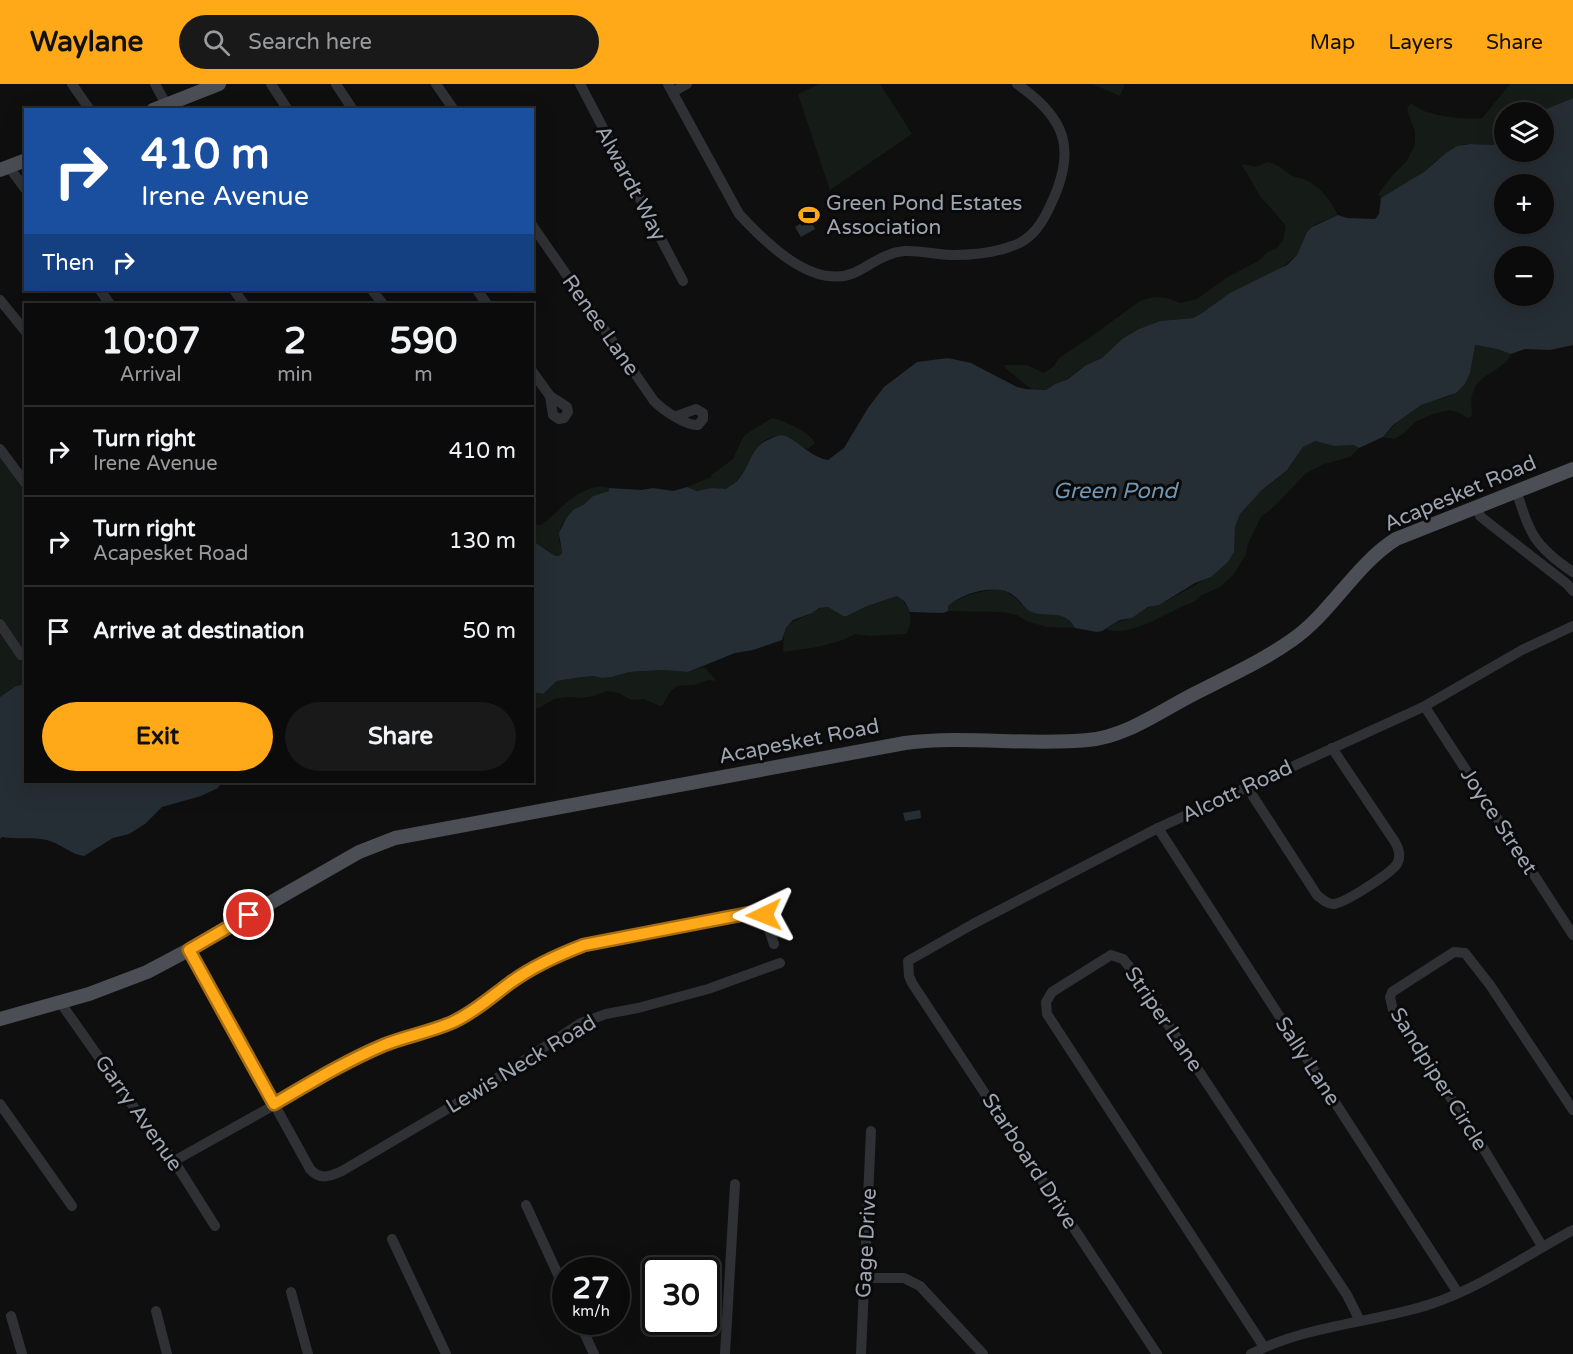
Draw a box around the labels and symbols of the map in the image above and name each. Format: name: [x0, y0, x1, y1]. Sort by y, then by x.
street label: Alwardt Way: [590, 121, 671, 245]
place label: Green Pond Estates Association: [826, 191, 1022, 240]
sports icon: Green Pond Estates Association: [797, 203, 821, 227]
street label: Renee Lane: [557, 270, 645, 381]
street label: Acapesket Road: [1380, 450, 1540, 537]
water label: Green Pond: [1053, 478, 1180, 504]
street label: Acapesket Road: [717, 714, 881, 769]
street label: Alcott Road: [1178, 755, 1296, 828]
street label: Joyce Street: [1455, 763, 1542, 879]
position arrow: [732, 883, 796, 947]
pin: [223, 889, 274, 940]
street label: Striper Lane: [1119, 962, 1208, 1077]
street label: Sandpiper Circle: [1385, 1003, 1493, 1155]
street label: Lewis Neck Road: [442, 1010, 601, 1119]
street label: Sally Lane: [1270, 1012, 1345, 1110]
street label: Garry Avenue: [89, 1051, 188, 1176]
street label: Starboard Drive: [977, 1089, 1083, 1234]
street label: Gage Drive: [851, 1187, 882, 1299]
speed limit sign: 30: [642, 1257, 720, 1335]

